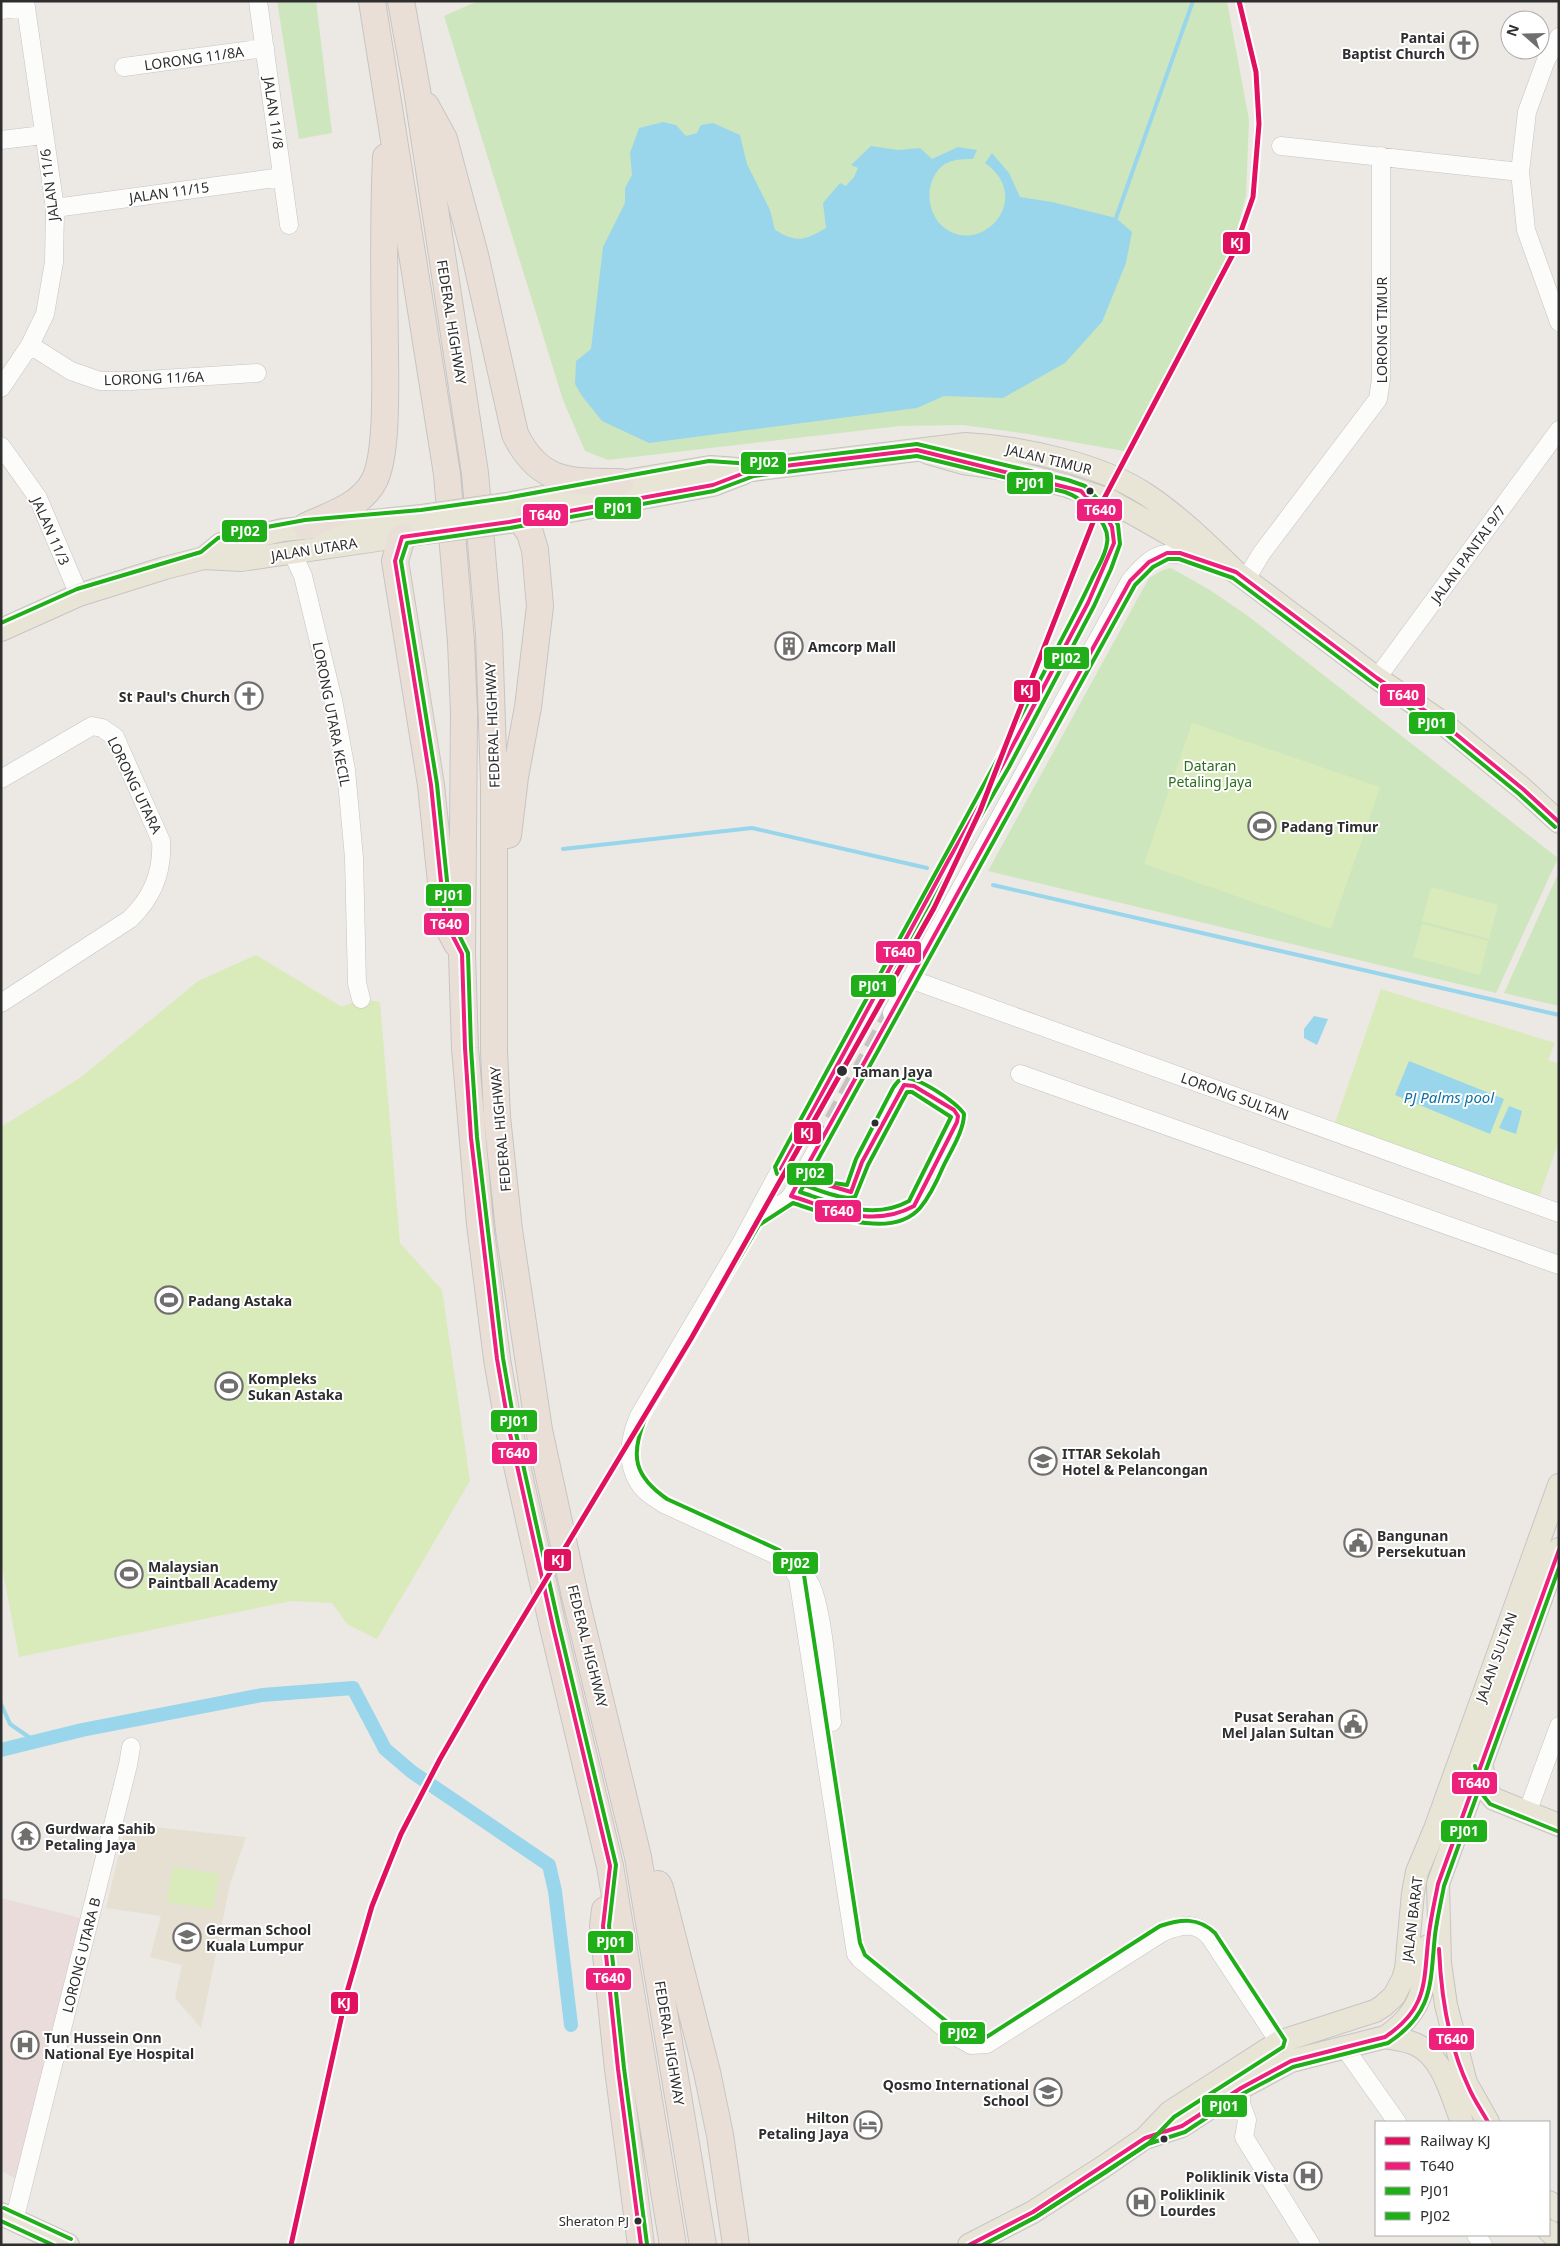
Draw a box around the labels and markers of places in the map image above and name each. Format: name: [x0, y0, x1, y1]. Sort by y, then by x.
place label: Pantai Baptist Church: [1342, 28, 1445, 63]
church icon: Pantai Baptist Church: [1449, 30, 1479, 60]
unlabelled marker: [1085, 486, 1095, 496]
building icon: Amcorp Mall: [774, 631, 804, 661]
place label: Amcorp Mall: [808, 637, 896, 656]
church icon: St Paul's Church: [234, 681, 264, 711]
place label: St Paul's Church: [119, 687, 230, 706]
sports icon: Padang Timur: [1247, 811, 1277, 841]
place label: Padang Timur: [1281, 817, 1379, 836]
place label: Taman Jaya: [853, 1062, 933, 1081]
marker: Taman Jaya: [835, 1064, 849, 1078]
unlabelled marker: [870, 1118, 880, 1128]
sports icon: Padang Astaka: [154, 1285, 184, 1315]
place label: Padang Astaka: [188, 1291, 292, 1310]
place label: Kompleks Sukan Astaka: [248, 1369, 343, 1404]
sports icon: Kompleks Sukan Astaka: [214, 1371, 244, 1401]
place label: ITTAR Sekolah Hotel & Pelancongan: [1062, 1444, 1208, 1479]
school or university icon: ITTAR Sekolah Hotel & Pelancongan: [1028, 1446, 1058, 1476]
place label: Bangunan Persekutuan: [1377, 1526, 1466, 1561]
public building icon: Bangunan Persekutuan: [1343, 1528, 1373, 1558]
place label: Malaysian Paintball Academy: [148, 1557, 278, 1592]
sports icon: Malaysian Paintball Academy: [114, 1559, 144, 1589]
place label: Pusat Serahan Mel Jalan Sultan: [1222, 1707, 1334, 1742]
public building icon: Pusat Serahan Mel Jalan Sultan: [1338, 1709, 1368, 1739]
place label: Gurdwara Sahib Petaling Jaya: [45, 1819, 156, 1854]
temple icon: Gurdwara Sahib Petaling Jaya: [11, 1821, 41, 1851]
place label: German School Kuala Lumpur: [206, 1920, 311, 1955]
school or university icon: German School Kuala Lumpur: [172, 1922, 202, 1952]
place label: Tun Hussein Onn National Eye Hospital: [44, 2028, 194, 2063]
hospital icon: Tun Hussein Onn National Eye Hospital: [10, 2030, 40, 2060]
place label: Qosmo International School: [883, 2075, 1029, 2110]
school or university icon: Qosmo International School: [1033, 2077, 1063, 2107]
place label: Hilton Petaling Jaya: [758, 2108, 849, 2143]
hotel icon: Hilton Petaling Jaya: [853, 2110, 883, 2140]
unlabelled marker: [1159, 2134, 1169, 2144]
hospital icon: Poliklinik Vista: [1293, 2161, 1323, 2191]
place label: Poliklinik Vista: [1186, 2167, 1289, 2186]
place label: Poliklinik Lourdes: [1160, 2185, 1225, 2220]
hospital icon: Poliklinik Lourdes: [1126, 2187, 1156, 2217]
place label: Sheraton PJ: [559, 2212, 629, 2230]
marker: Sheraton PJ: [633, 2216, 643, 2226]

